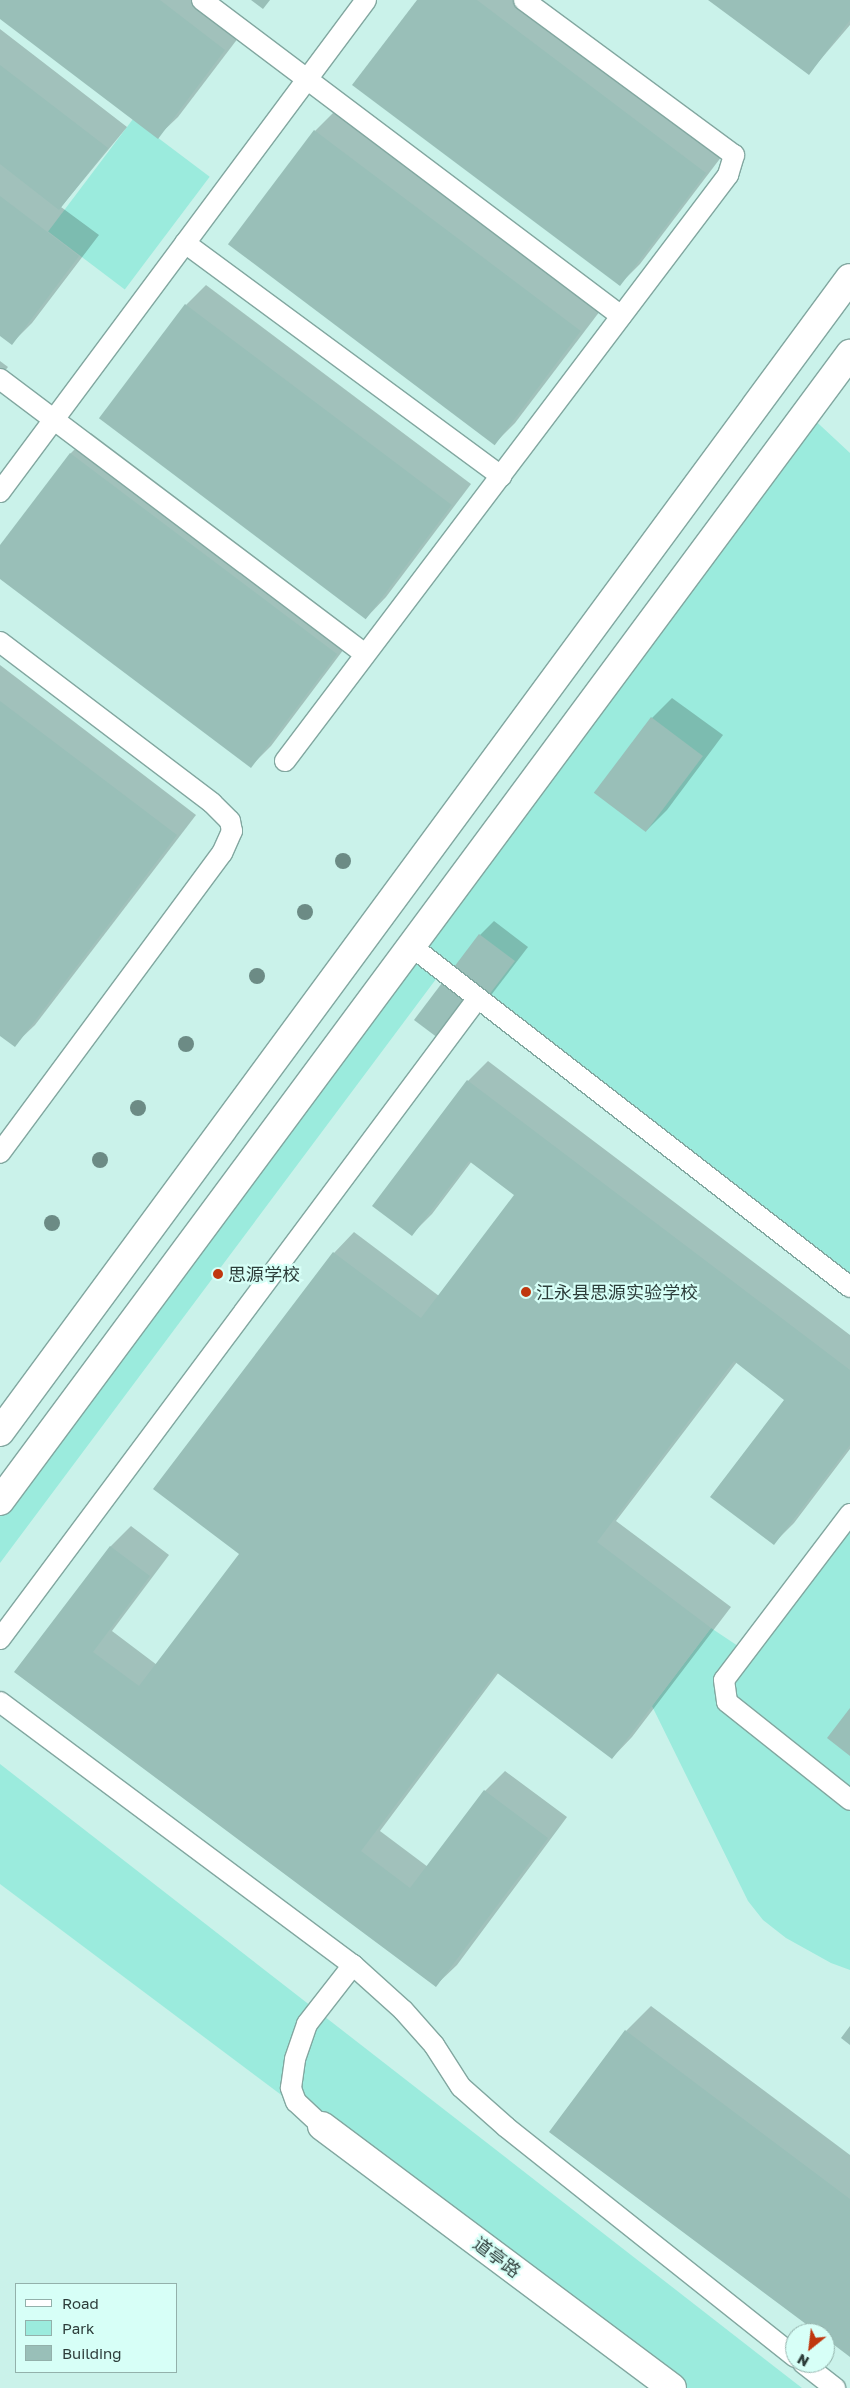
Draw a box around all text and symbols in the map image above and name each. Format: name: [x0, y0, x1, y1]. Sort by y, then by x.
place label: 思源学校: [228, 1263, 300, 1285]
marker: 思源学校: [212, 1268, 224, 1280]
place label: 江永县思源实验学校: [536, 1281, 698, 1303]
marker: 江永县思源实验学校: [520, 1286, 532, 1298]
street label: 道亭路: [469, 2232, 525, 2282]
legend: [15, 2283, 178, 2373]
text: Road: [62, 2294, 99, 2312]
text: Park: [62, 2319, 94, 2337]
north arrow: [785, 2323, 835, 2373]
text: Building: [62, 2344, 122, 2362]
text: N: [794, 2351, 812, 2371]

